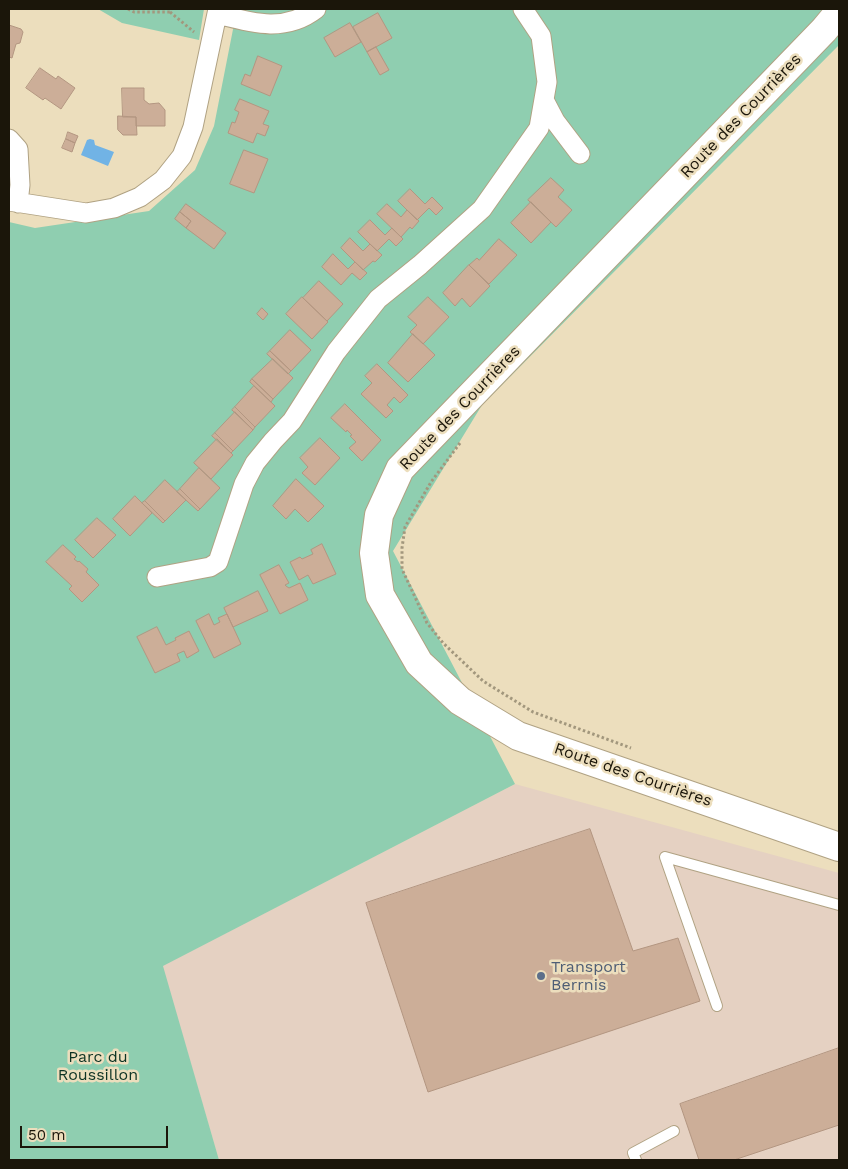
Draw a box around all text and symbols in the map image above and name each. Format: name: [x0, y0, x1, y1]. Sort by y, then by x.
street label: Route des Courrières: [677, 50, 805, 182]
street label: Route des Courrières: [396, 342, 524, 474]
street label: Route des Courrières: [552, 739, 714, 811]
place label: Transport Berrnis: [551, 957, 626, 995]
marker: Transport Berrnis: [535, 970, 547, 982]
park label: Parc du Roussillon: [58, 1047, 138, 1085]
scale bar: [22, 1116, 170, 1148]
text: 50 m: [28, 1126, 65, 1144]

